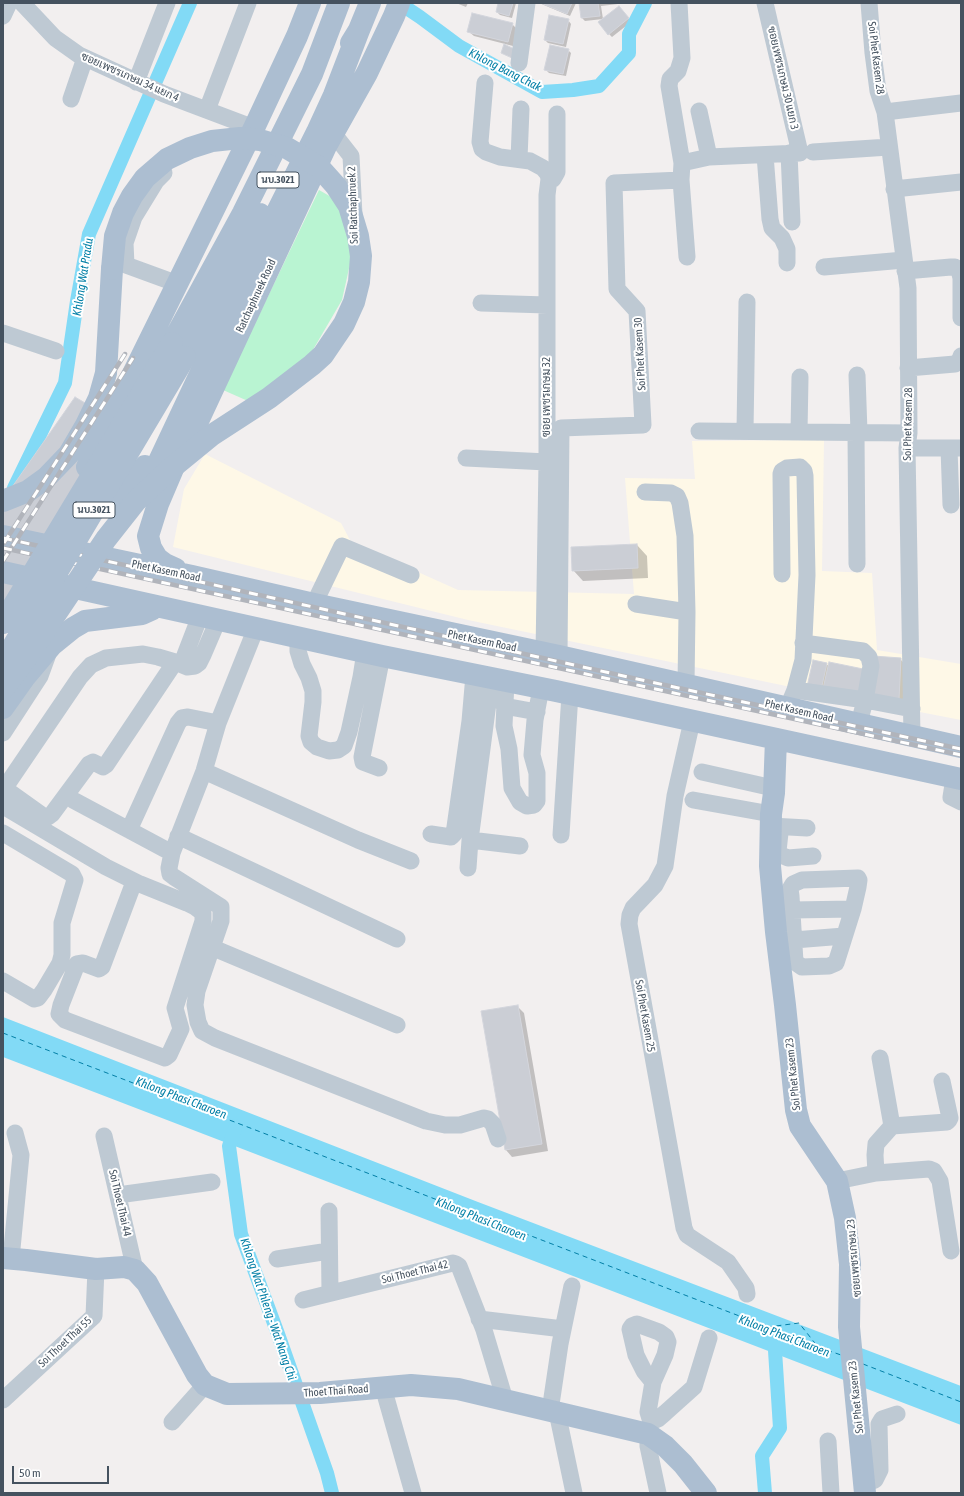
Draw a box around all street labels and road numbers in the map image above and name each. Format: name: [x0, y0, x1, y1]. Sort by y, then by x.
street label: Soi Phet Kasem 28: [865, 21, 887, 95]
street label: ซอยเพชรเกษม 30 แยก 3: [765, 25, 801, 131]
street label: ซอยเพชรเกษม 34 แยก 4: [79, 49, 181, 105]
street label: Soi Ratchaphruek 2: [345, 166, 361, 244]
road number: นบ.3021: [257, 172, 299, 188]
street label: Ratchaphruek Road: [233, 257, 279, 335]
street label: Soi Phet Kasem 30: [631, 317, 649, 391]
street label: ซอย เพชรเกษม 32: [540, 357, 554, 437]
street label: Soi Phet Kasem 28: [901, 387, 915, 461]
road number: นบ.3021: [73, 502, 115, 518]
street label: Phet Kasem Road: [130, 557, 202, 585]
street label: Phet Kasem Road: [446, 627, 518, 655]
street label: Phet Kasem Road: [763, 697, 835, 725]
street label: Soi Phet Kasem 25: [632, 979, 658, 1053]
street label: Soi Phet Kasem 23: [783, 1037, 803, 1111]
street label: Soi Thoet Thai 44: [106, 1168, 134, 1238]
street label: ซอยเพชรเกษม 23: [844, 1218, 864, 1298]
street label: Soi Thoet Thai 42: [380, 1257, 450, 1287]
street label: Soi Thoet Thai 55: [36, 1314, 94, 1370]
street label: Soi Phet Kasem 23: [846, 1360, 866, 1434]
street label: Thoet Thai Road: [303, 1382, 369, 1400]

